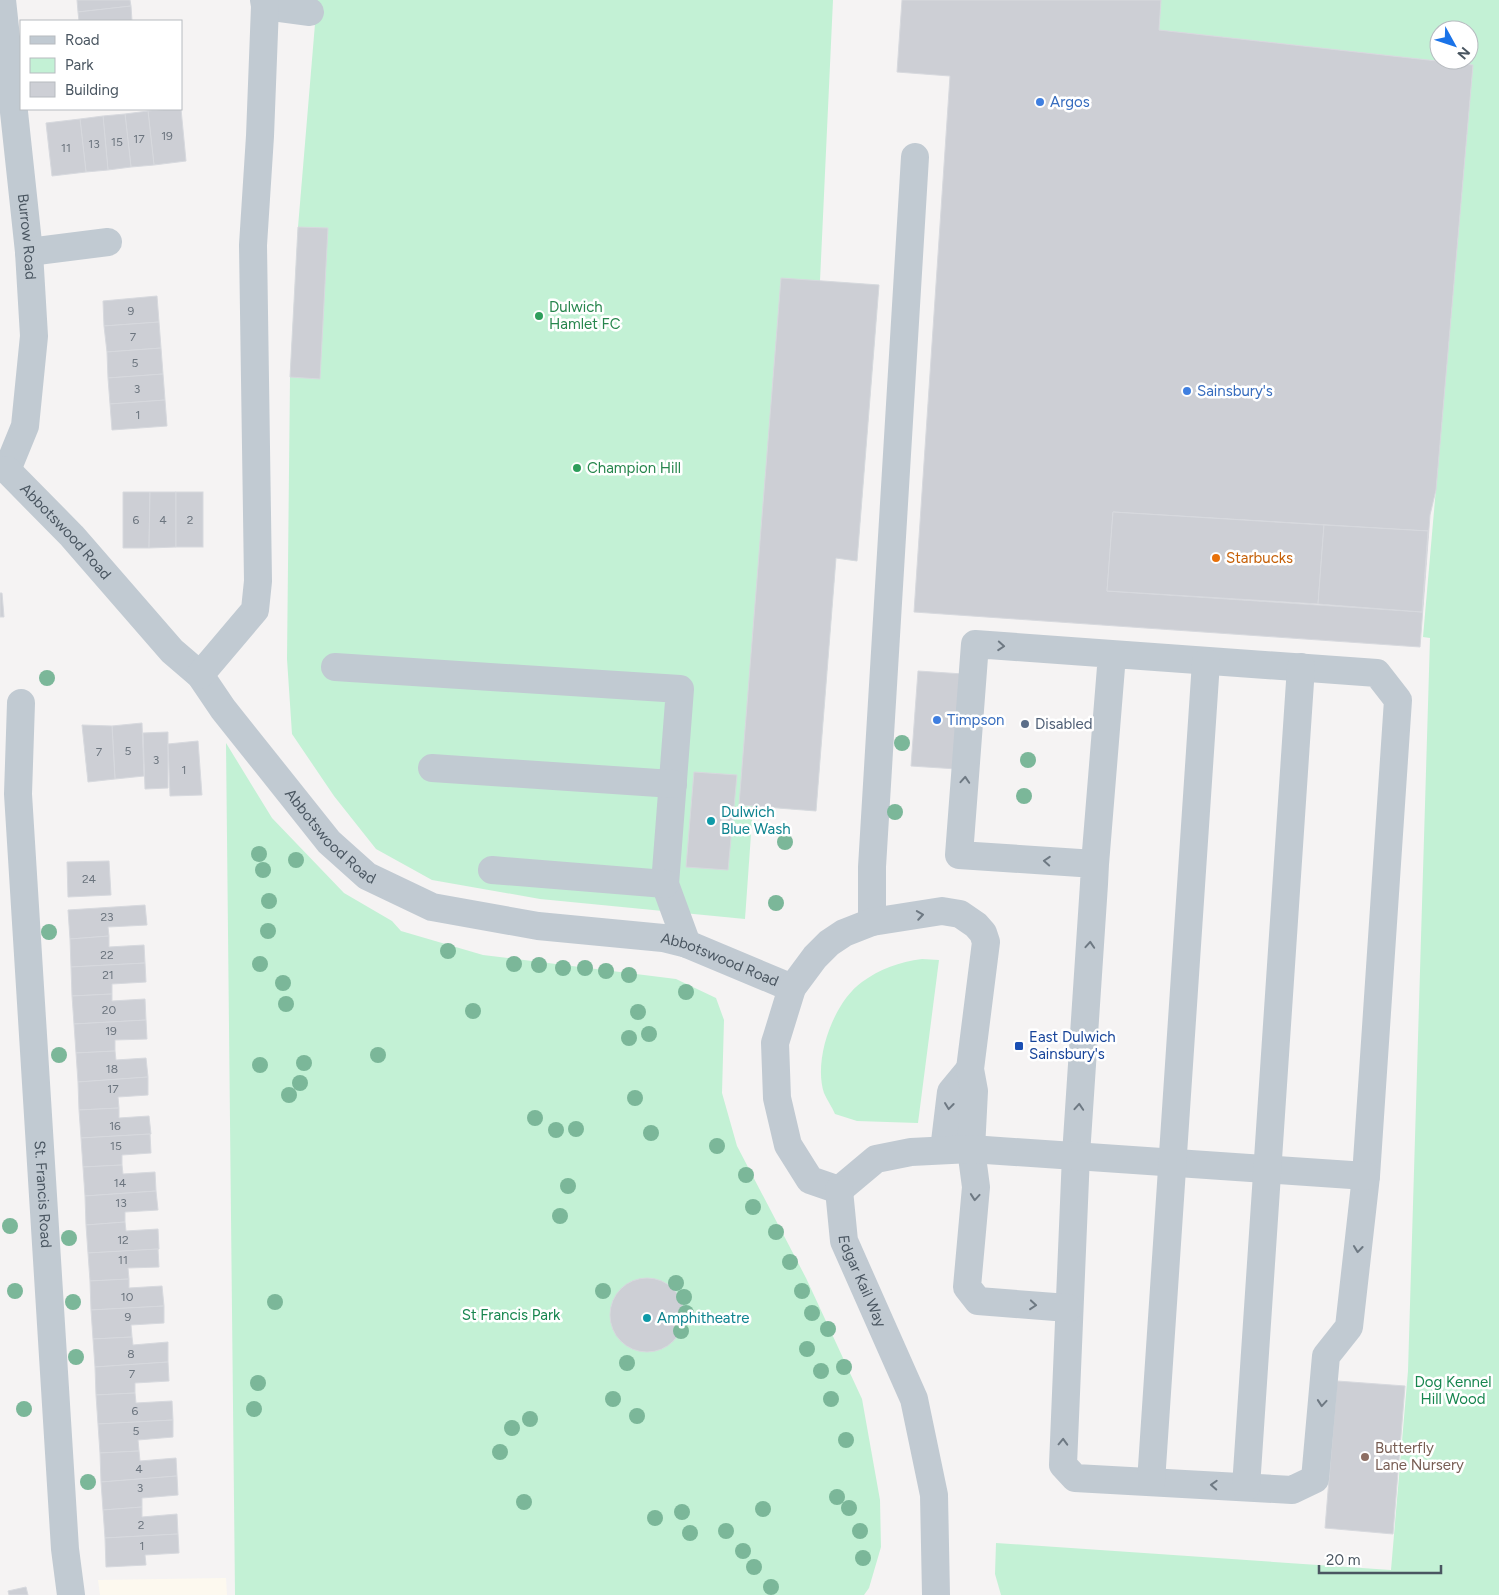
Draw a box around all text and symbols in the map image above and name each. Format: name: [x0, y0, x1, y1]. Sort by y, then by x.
legend: [20, 20, 182, 110]
north arrow: [1429, 20, 1479, 70]
text: Road: [65, 31, 100, 49]
text: N: [1454, 43, 1474, 63]
text: Park: [65, 56, 94, 74]
text: Building: [65, 81, 119, 99]
place label: Argos: [1050, 93, 1090, 111]
marker: Argos: [1034, 96, 1046, 108]
house number: 19: [161, 129, 173, 143]
house number: 17: [133, 132, 145, 146]
house number: 15: [111, 135, 123, 149]
house number: 13: [88, 137, 100, 151]
house number: 11: [61, 141, 71, 155]
street label: Burrow Road: [14, 193, 40, 280]
place label: Dulwich Hamlet FC: [549, 298, 621, 333]
house number: 9: [128, 304, 135, 318]
marker: Dulwich Hamlet FC: [533, 310, 545, 322]
house number: 7: [130, 330, 137, 344]
house number: 5: [132, 356, 139, 370]
house number: 3: [134, 382, 140, 396]
place label: Sainsbury's: [1197, 382, 1273, 400]
marker: Sainsbury's: [1181, 385, 1193, 397]
house number: 1: [136, 408, 140, 422]
place label: Champion Hill: [587, 459, 681, 477]
marker: Champion Hill: [571, 462, 583, 474]
street label: Abbotswood Road: [16, 480, 115, 583]
house number: 6: [133, 513, 140, 527]
house number: 4: [159, 513, 167, 527]
house number: 2: [187, 513, 193, 527]
place label: Starbucks: [1226, 549, 1293, 567]
marker: Starbucks: [1210, 552, 1222, 564]
one-way arrow: [997, 640, 1005, 651]
place label: Timpson: [947, 711, 1004, 729]
marker: Timpson: [931, 714, 943, 726]
place label: Disabled: [1035, 715, 1093, 733]
marker: Disabled: [1019, 718, 1031, 730]
house number: 5: [125, 744, 132, 758]
house number: 7: [96, 745, 103, 759]
house number: 3: [153, 753, 159, 767]
house number: 1: [182, 763, 186, 777]
one-way arrow: [959, 776, 970, 784]
street label: Abbotswood Road: [281, 785, 379, 888]
place label: Dulwich Blue Wash: [721, 803, 791, 838]
marker: Dulwich Blue Wash: [705, 815, 717, 827]
one-way arrow: [1042, 855, 1050, 866]
house number: 24: [82, 872, 97, 886]
house number: 23: [100, 910, 114, 924]
one-way arrow: [916, 910, 925, 920]
street label: Abbotswood Road: [659, 929, 781, 990]
one-way arrow: [1084, 940, 1095, 948]
house number: 22: [100, 948, 114, 962]
house number: 21: [102, 968, 114, 982]
house number: 20: [102, 1003, 117, 1017]
house number: 19: [105, 1024, 117, 1038]
place label: East Dulwich Sainsbury's: [1029, 1028, 1116, 1063]
marker: East Dulwich Sainsbury's: [1013, 1040, 1025, 1052]
house number: 18: [106, 1062, 118, 1076]
house number: 17: [107, 1082, 119, 1096]
one-way arrow: [945, 1102, 955, 1110]
one-way arrow: [1074, 1103, 1085, 1111]
house number: 16: [109, 1119, 121, 1133]
house number: 15: [110, 1139, 122, 1153]
street label: St. Francis Road: [31, 1140, 55, 1248]
house number: 14: [114, 1176, 127, 1190]
one-way arrow: [970, 1193, 981, 1201]
house number: 13: [115, 1196, 127, 1210]
house number: 12: [117, 1233, 129, 1247]
street label: Edgar Kail Way: [834, 1234, 890, 1330]
one-way arrow: [1353, 1246, 1364, 1254]
house number: 11: [118, 1253, 128, 1267]
house number: 10: [121, 1290, 134, 1304]
one-way arrow: [1029, 1299, 1037, 1310]
park label: St Francis Park: [462, 1306, 561, 1324]
place label: Amphitheatre: [657, 1309, 749, 1327]
house number: 9: [125, 1310, 132, 1324]
marker: Amphitheatre: [641, 1312, 653, 1324]
house number: 8: [127, 1347, 135, 1361]
house number: 7: [129, 1367, 136, 1381]
park label: Dog Kennel Hill Wood: [1415, 1373, 1491, 1408]
one-way arrow: [1316, 1399, 1327, 1407]
house number: 6: [132, 1404, 139, 1418]
house number: 5: [133, 1424, 140, 1438]
one-way arrow: [1058, 1437, 1069, 1445]
place label: Butterfly Lane Nursery: [1375, 1439, 1464, 1474]
marker: Butterfly Lane Nursery: [1359, 1451, 1371, 1463]
house number: 4: [135, 1462, 143, 1476]
one-way arrow: [1209, 1480, 1217, 1491]
house number: 3: [137, 1481, 143, 1495]
house number: 2: [138, 1518, 144, 1532]
house number: 1: [140, 1539, 144, 1553]
scale bar: [1319, 1542, 1442, 1574]
text: 20 m: [1326, 1551, 1360, 1569]

